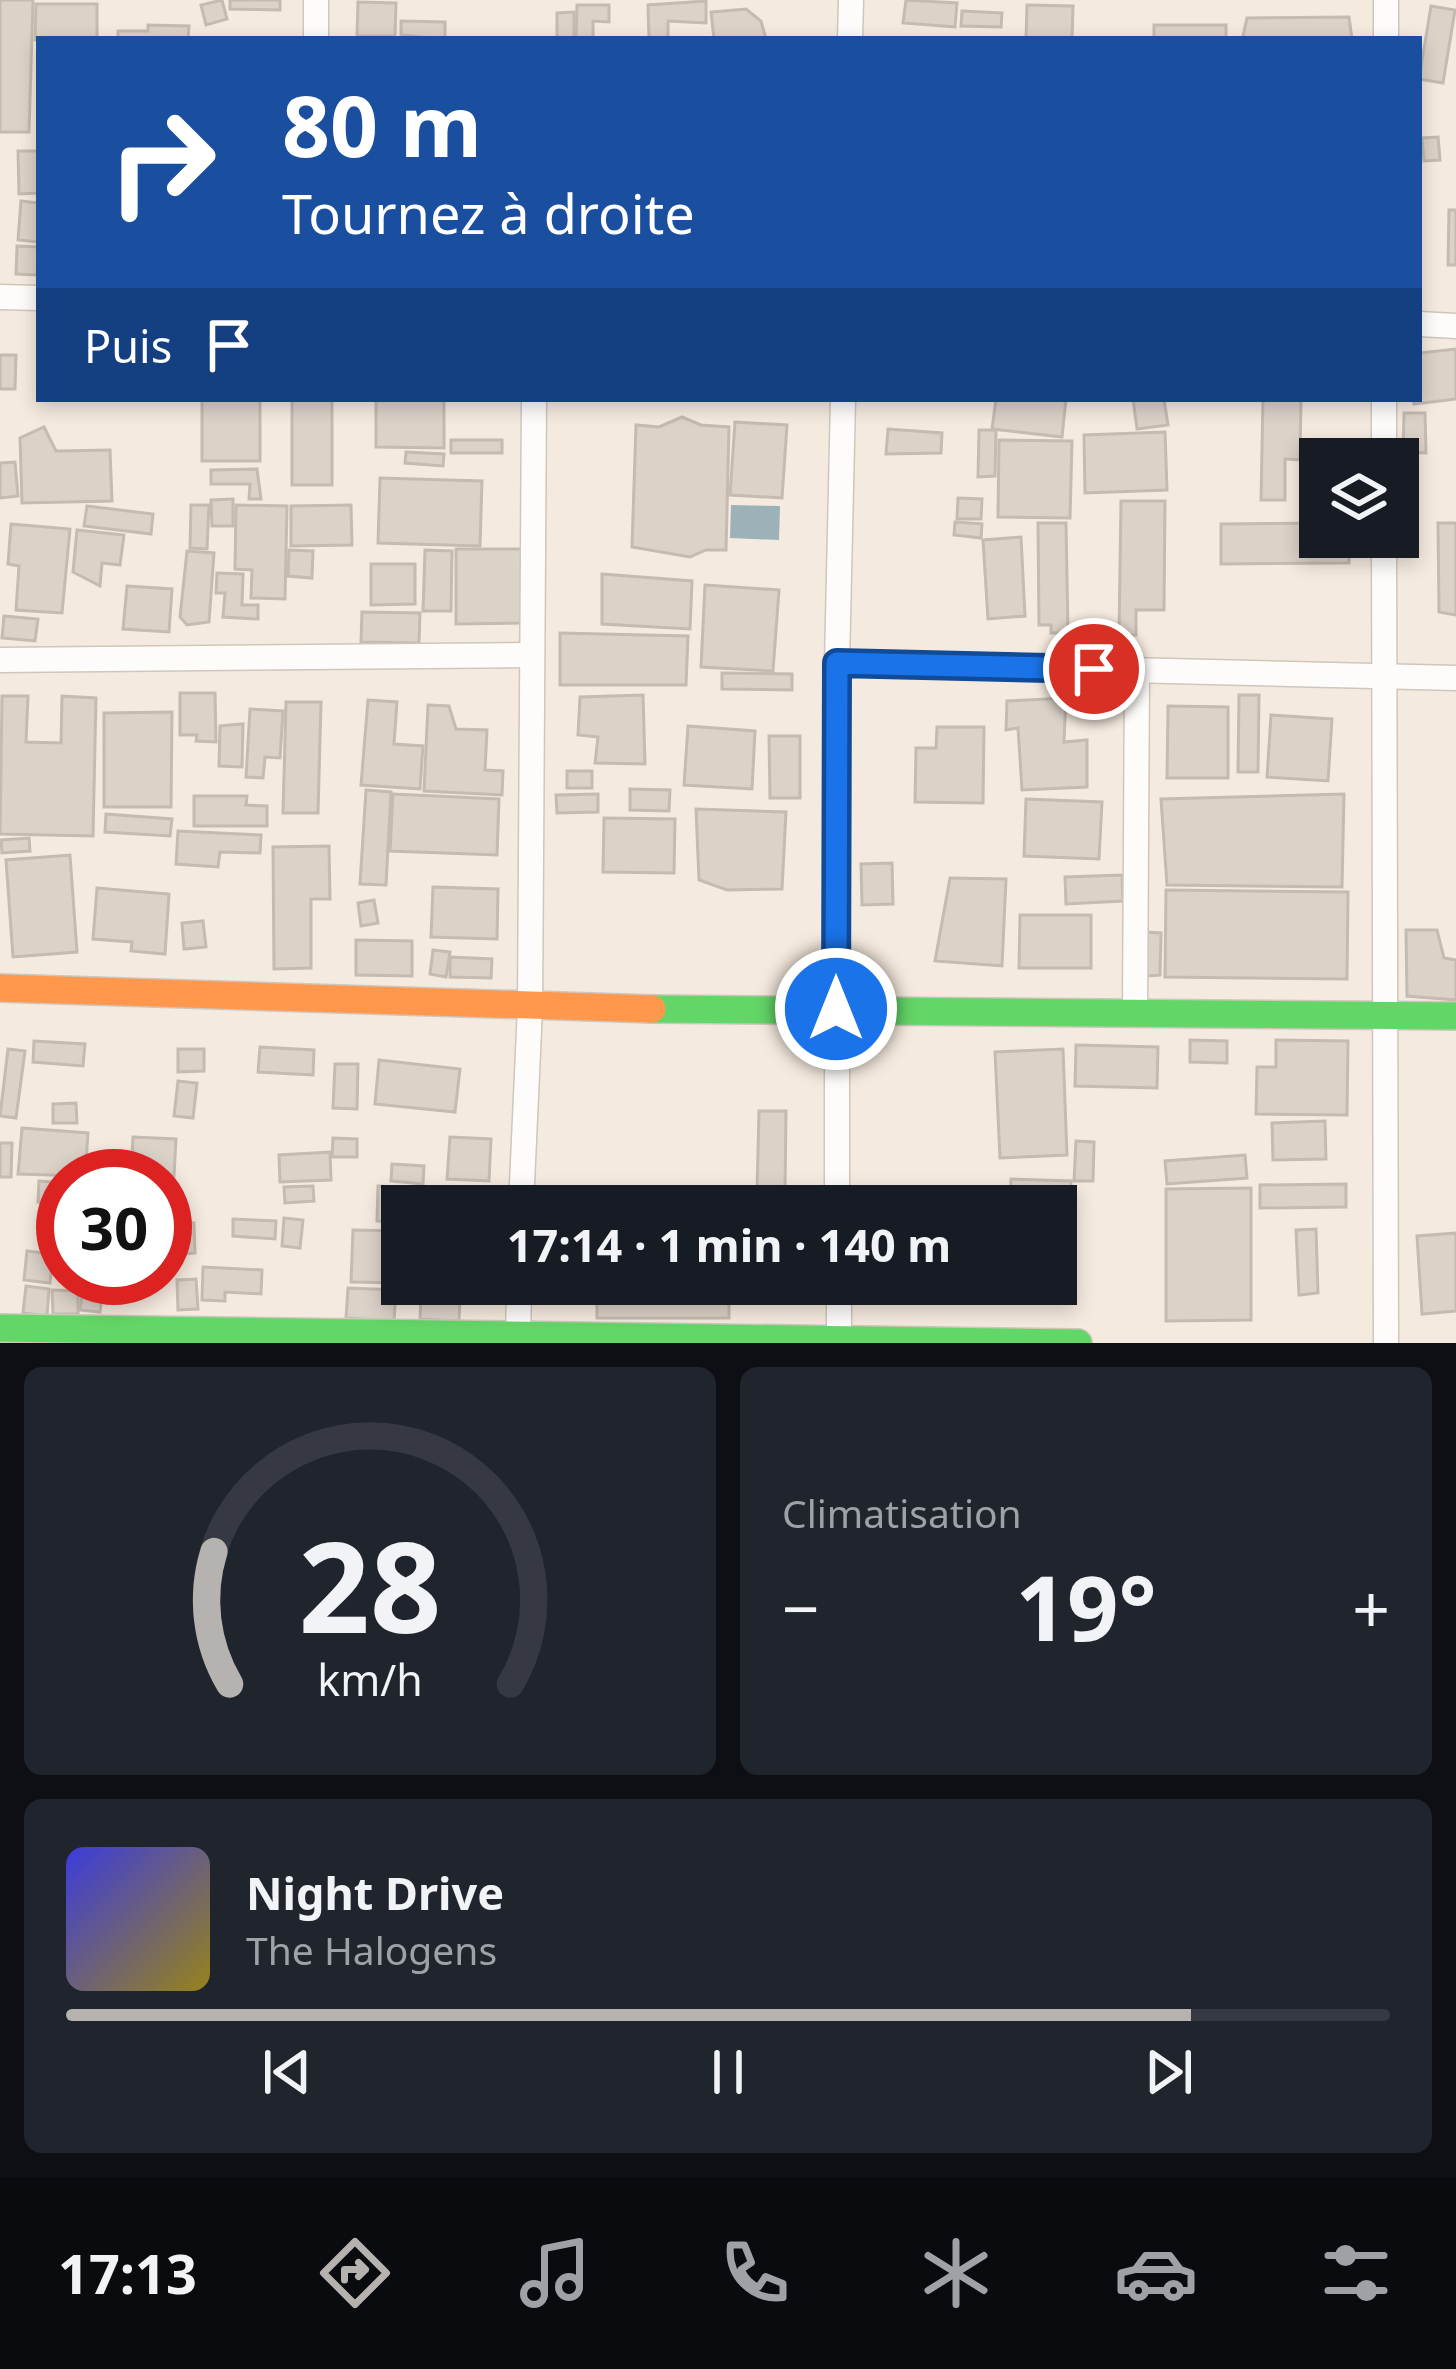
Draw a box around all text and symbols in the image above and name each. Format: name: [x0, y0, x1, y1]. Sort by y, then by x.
text: 80 m: [282, 67, 482, 182]
icon: right: [84, 84, 240, 240]
text: Tournez à droite: [282, 176, 695, 250]
icon: arrive: [196, 312, 262, 378]
text: Puis: [84, 315, 172, 376]
map controls: [1299, 438, 1419, 558]
button: layers: [1299, 438, 1419, 558]
pin: [1043, 618, 1145, 720]
icon: arrive: [1061, 636, 1127, 702]
position arrow: [773, 946, 899, 1072]
speed limit sign: 30: [36, 1149, 192, 1305]
text: 17:14 · 1 min · 140 m: [507, 1214, 951, 1275]
text: Climatisation: [782, 1486, 1022, 1539]
text: 28: [299, 1500, 441, 1670]
text: 19°: [1015, 1545, 1157, 1667]
text: −: [782, 1562, 820, 1652]
text: +: [1352, 1562, 1390, 1652]
text: km/h: [317, 1650, 423, 1709]
text: Night Drive: [246, 1862, 504, 1923]
text: The Halogens: [246, 1923, 497, 1976]
icon: previous: [254, 2039, 320, 2105]
icon: pause: [695, 2039, 761, 2105]
icon: next: [1136, 2039, 1202, 2105]
icon: directions: [313, 2231, 397, 2315]
icon: music: [513, 2231, 597, 2315]
icon: phone: [713, 2231, 797, 2315]
icon: climate: [914, 2231, 998, 2315]
icon: car: [1114, 2231, 1198, 2315]
icon: filters: [1314, 2231, 1398, 2315]
text: 17:13: [58, 2236, 197, 2310]

